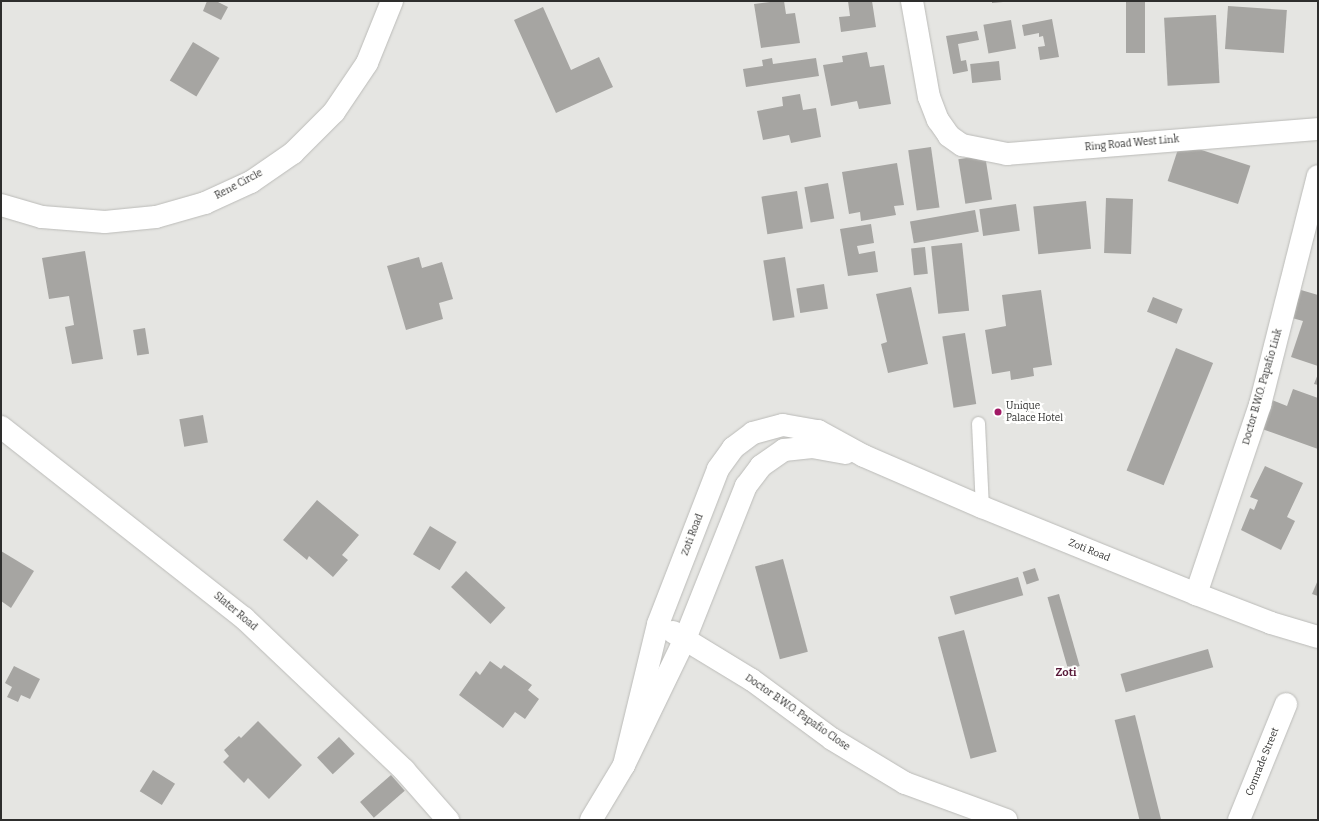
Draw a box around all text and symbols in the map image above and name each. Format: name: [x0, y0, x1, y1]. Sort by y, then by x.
street label: Ring Road West Link: [1084, 134, 1180, 154]
street label: Rene Circle: [213, 167, 265, 203]
street label: Doctor B.W.O. Papafio Link: [1241, 328, 1285, 446]
place label: Unique Palace Hotel: [1006, 400, 1063, 424]
marker: Unique Palace Hotel: [993, 407, 1003, 417]
street label: Zoti Road: [680, 512, 706, 558]
street label: Zoti Road: [1066, 537, 1112, 565]
street label: Slater Road: [211, 590, 259, 634]
district label: Zoti: [1056, 666, 1076, 680]
street label: Doctor B.W.O. Papafio Close: [742, 672, 852, 754]
street label: Comrade Street: [1244, 726, 1282, 798]

